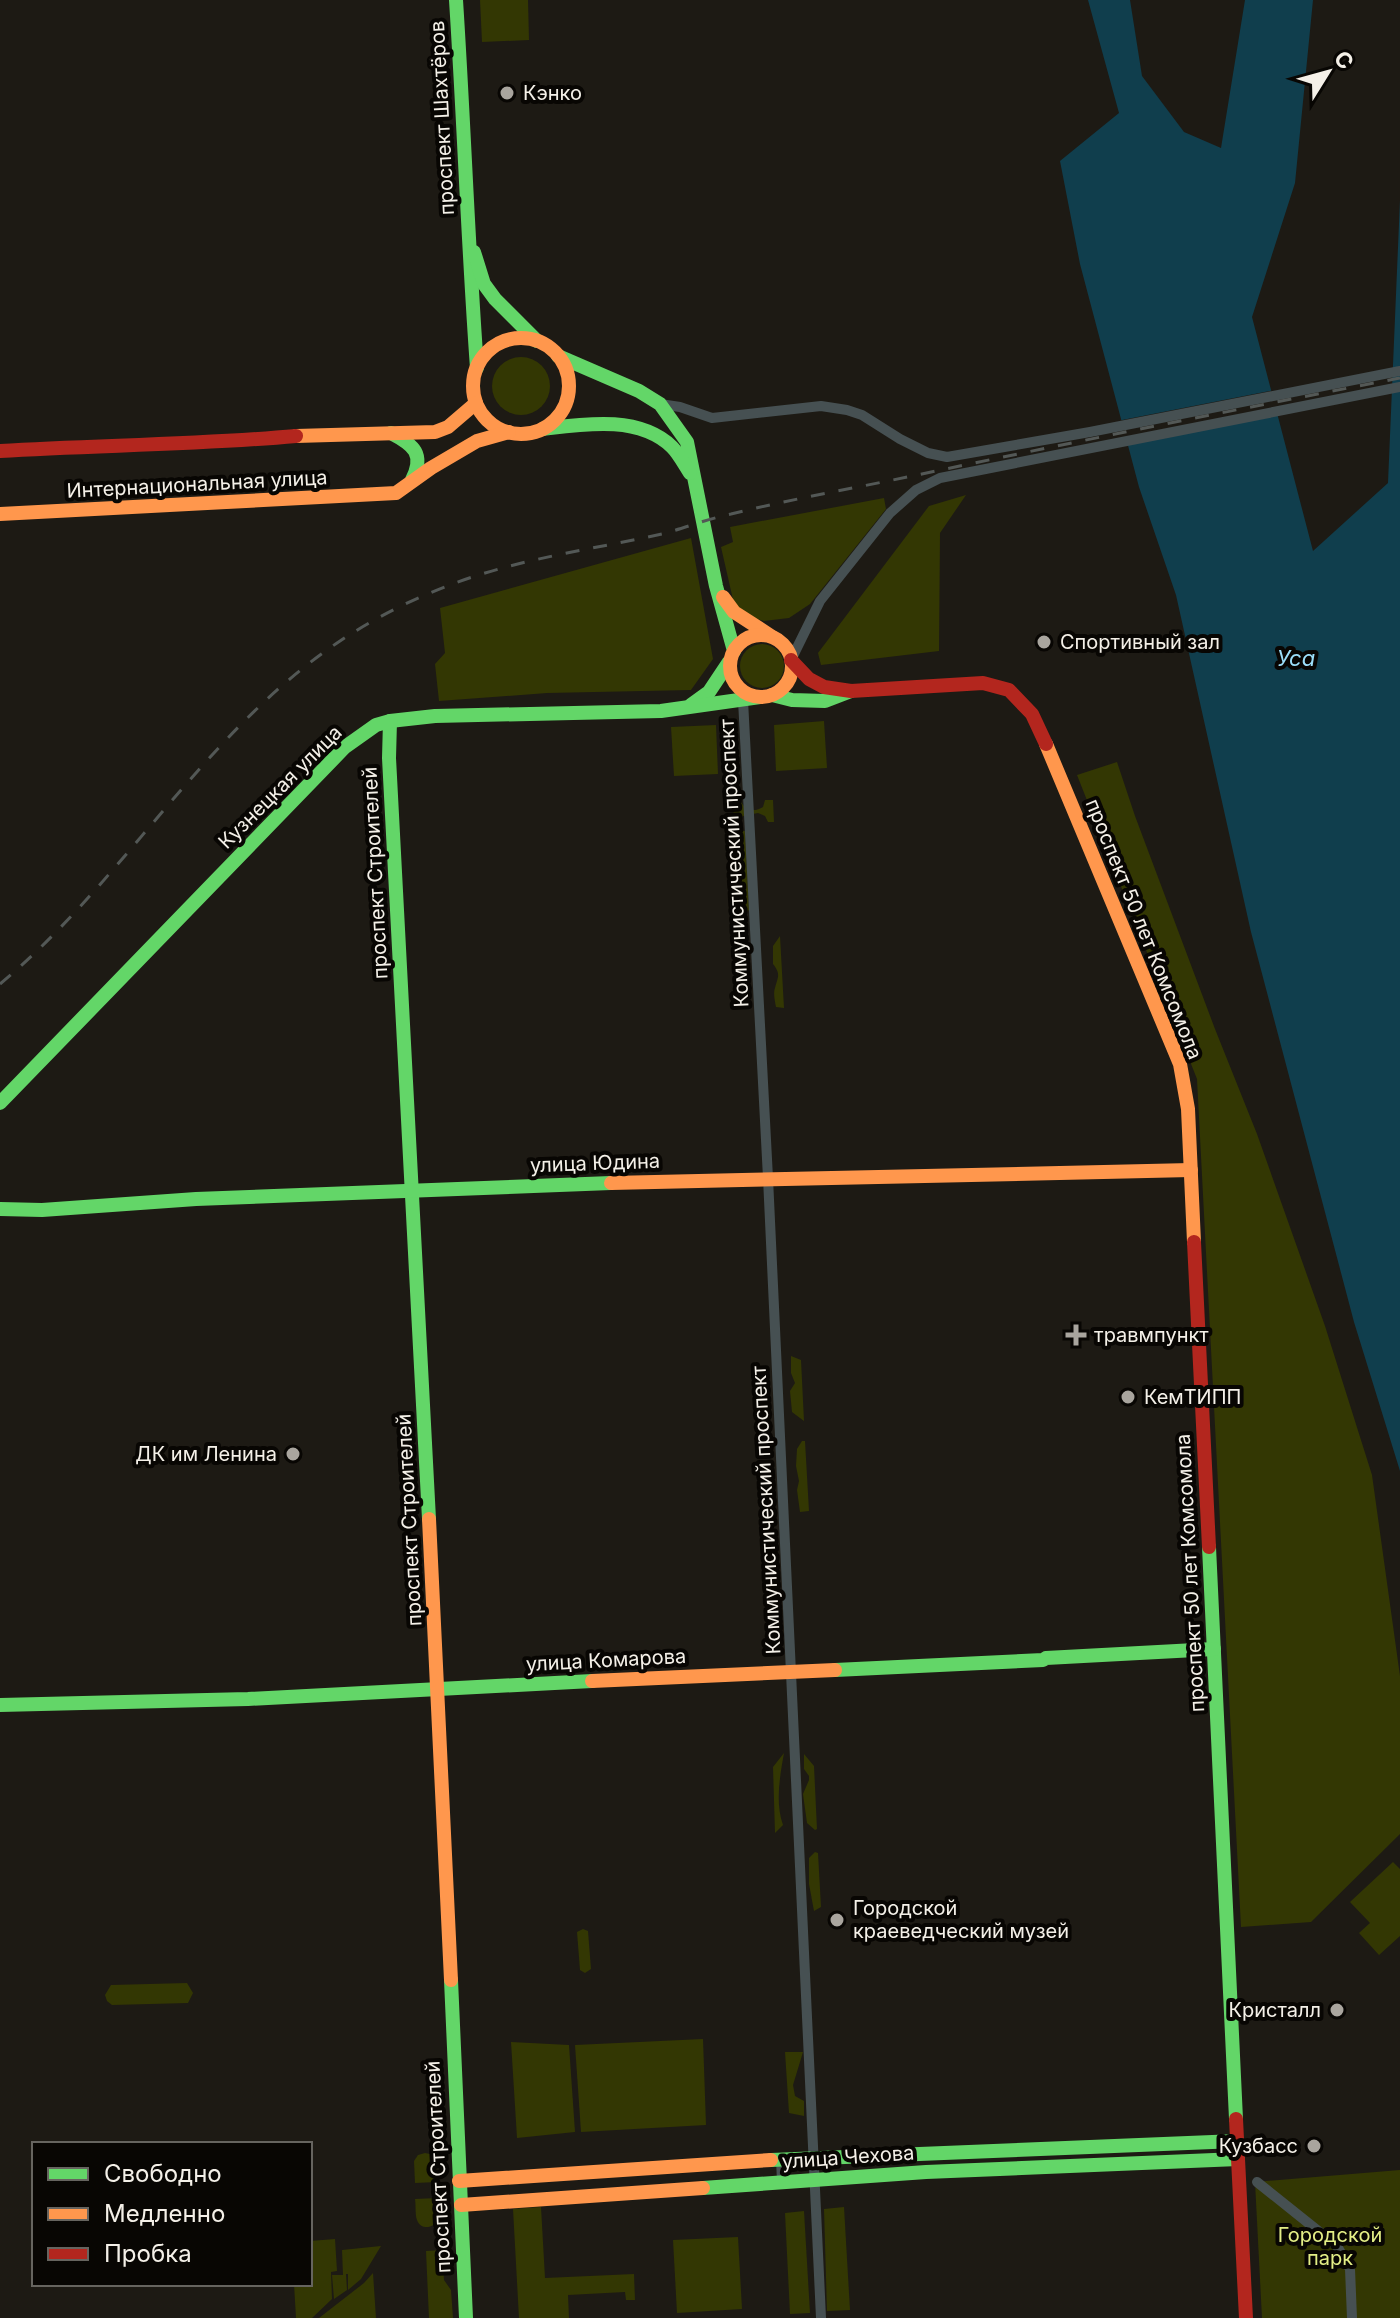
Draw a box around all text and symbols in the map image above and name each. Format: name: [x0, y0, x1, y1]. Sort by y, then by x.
street label: проспект Шахтёров: [425, 20, 459, 216]
north arrow: [1288, 32, 1368, 112]
text: С: [1329, 46, 1359, 74]
place label: Кэнко: [523, 81, 582, 105]
marker: Кэнко: [498, 84, 516, 102]
street label: Интернациональная улица: [66, 465, 328, 503]
place label: Спортивный зал: [1060, 630, 1220, 654]
marker: Спортивный зал: [1035, 633, 1053, 651]
water label: Уса: [1277, 645, 1315, 671]
street label: Коммунистический проспект: [714, 717, 754, 1008]
street label: Кузнецкая улица: [213, 720, 347, 854]
street label: проспект Строителей: [357, 766, 393, 980]
street label: проспект 50 лет Комсомола: [1081, 795, 1207, 1063]
street label: улица Юдина: [530, 1149, 660, 1177]
place label: травмпункт: [1094, 1323, 1209, 1347]
marker: травмпункт: [1065, 1324, 1087, 1346]
street label: Коммунистический проспект: [746, 1364, 786, 1655]
place label: КемТИПП: [1144, 1385, 1241, 1409]
marker: КемТИПП: [1119, 1388, 1137, 1406]
street label: проспект Строителей: [391, 1413, 427, 1627]
street label: проспект 50 лет Комсомола: [1171, 1433, 1209, 1713]
place label: ДК им Ленина: [135, 1442, 277, 1466]
marker: ДК им Ленина: [284, 1445, 302, 1463]
street label: улица Комарова: [525, 1644, 687, 1676]
place label: Городской краеведческий музей: [853, 1896, 1069, 1943]
marker: Городской краеведческий музей: [828, 1911, 846, 1929]
place label: Кристалл: [1229, 1998, 1321, 2022]
marker: Кристалл: [1328, 2001, 1346, 2019]
street label: проспект Строителей: [420, 2060, 456, 2274]
place label: Кузбасс: [1219, 2134, 1298, 2158]
marker: Кузбасс: [1305, 2137, 1323, 2155]
street label: улица Чехова: [781, 2140, 915, 2174]
legend: [32, 2142, 312, 2286]
text: Свободно: [104, 2159, 222, 2188]
text: Медленно: [104, 2199, 225, 2228]
park label: Городской парк: [1278, 2223, 1382, 2270]
text: Пробка: [104, 2239, 192, 2268]

